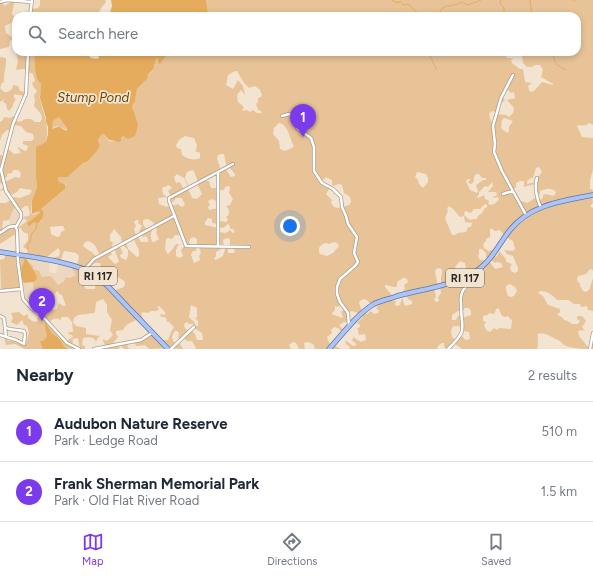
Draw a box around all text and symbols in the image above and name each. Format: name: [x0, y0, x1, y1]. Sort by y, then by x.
search box: [12, 12, 581, 56]
icon: search: [26, 23, 48, 45]
text: Search here: [58, 25, 138, 43]
water label: Stump Pond: [57, 90, 129, 105]
pin: 1: [290, 104, 316, 137]
your location: [280, 216, 300, 236]
road number: RI 117: [79, 267, 117, 285]
road number: RI 117: [446, 269, 484, 287]
pin: 2: [29, 288, 55, 321]
text: Nearby: [16, 365, 74, 385]
text: 2 results: [528, 368, 577, 383]
text: Audubon Nature Reserve: [54, 415, 228, 433]
text: 1: [26, 424, 32, 439]
text: 510 m: [542, 424, 577, 439]
text: Park · Ledge Road: [54, 433, 158, 448]
text: Frank Sherman Memorial Park: [54, 475, 259, 493]
text: 2: [25, 484, 33, 499]
text: 1.5 km: [541, 484, 577, 499]
text: Park · Old Flat River Road: [54, 493, 199, 508]
tab: Map: [82, 531, 104, 568]
tab: Directions: [267, 531, 317, 568]
tab: Saved: [481, 531, 511, 568]

